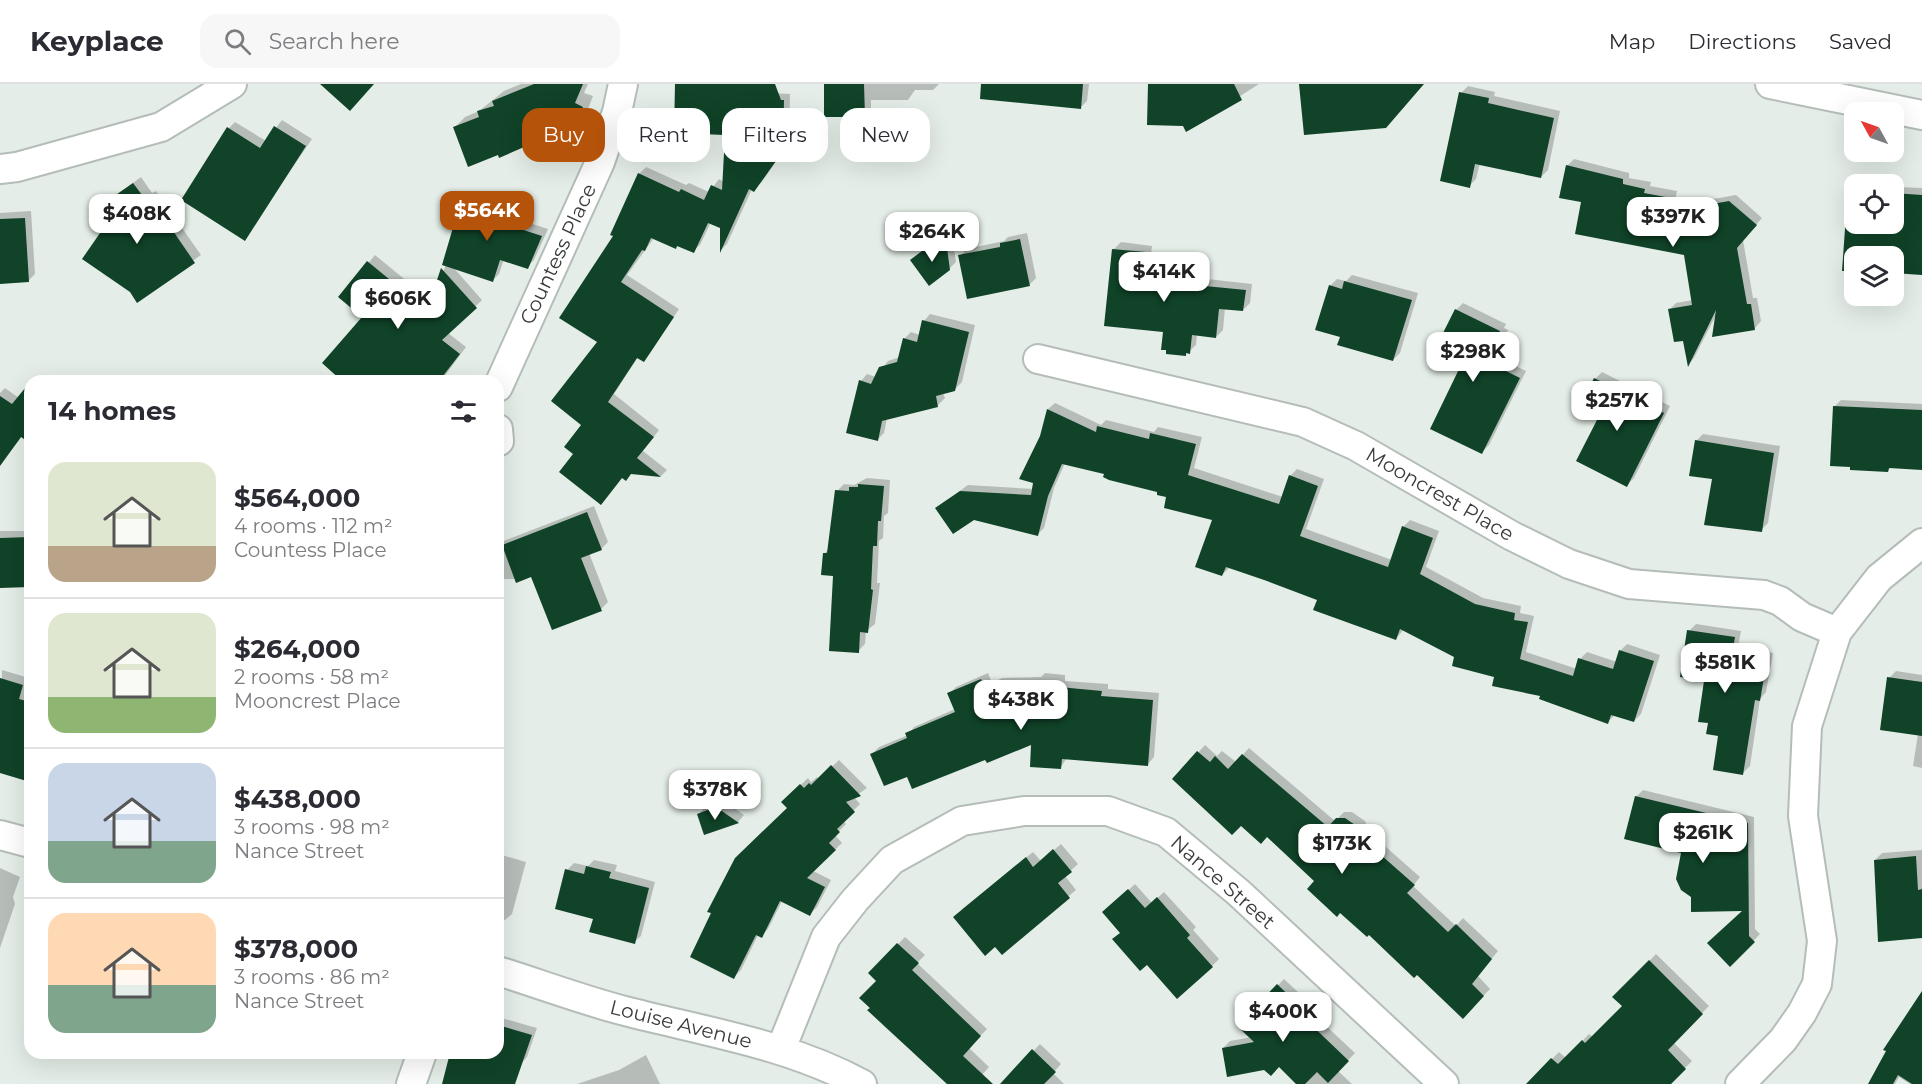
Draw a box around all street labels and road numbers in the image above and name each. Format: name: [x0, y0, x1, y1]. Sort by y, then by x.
street label: Countess Place: [515, 180, 601, 328]
street label: Mooncrest Place: [1362, 442, 1518, 546]
street label: Nance Street: [1166, 830, 1280, 934]
street label: Louise Avenue: [607, 995, 755, 1053]

